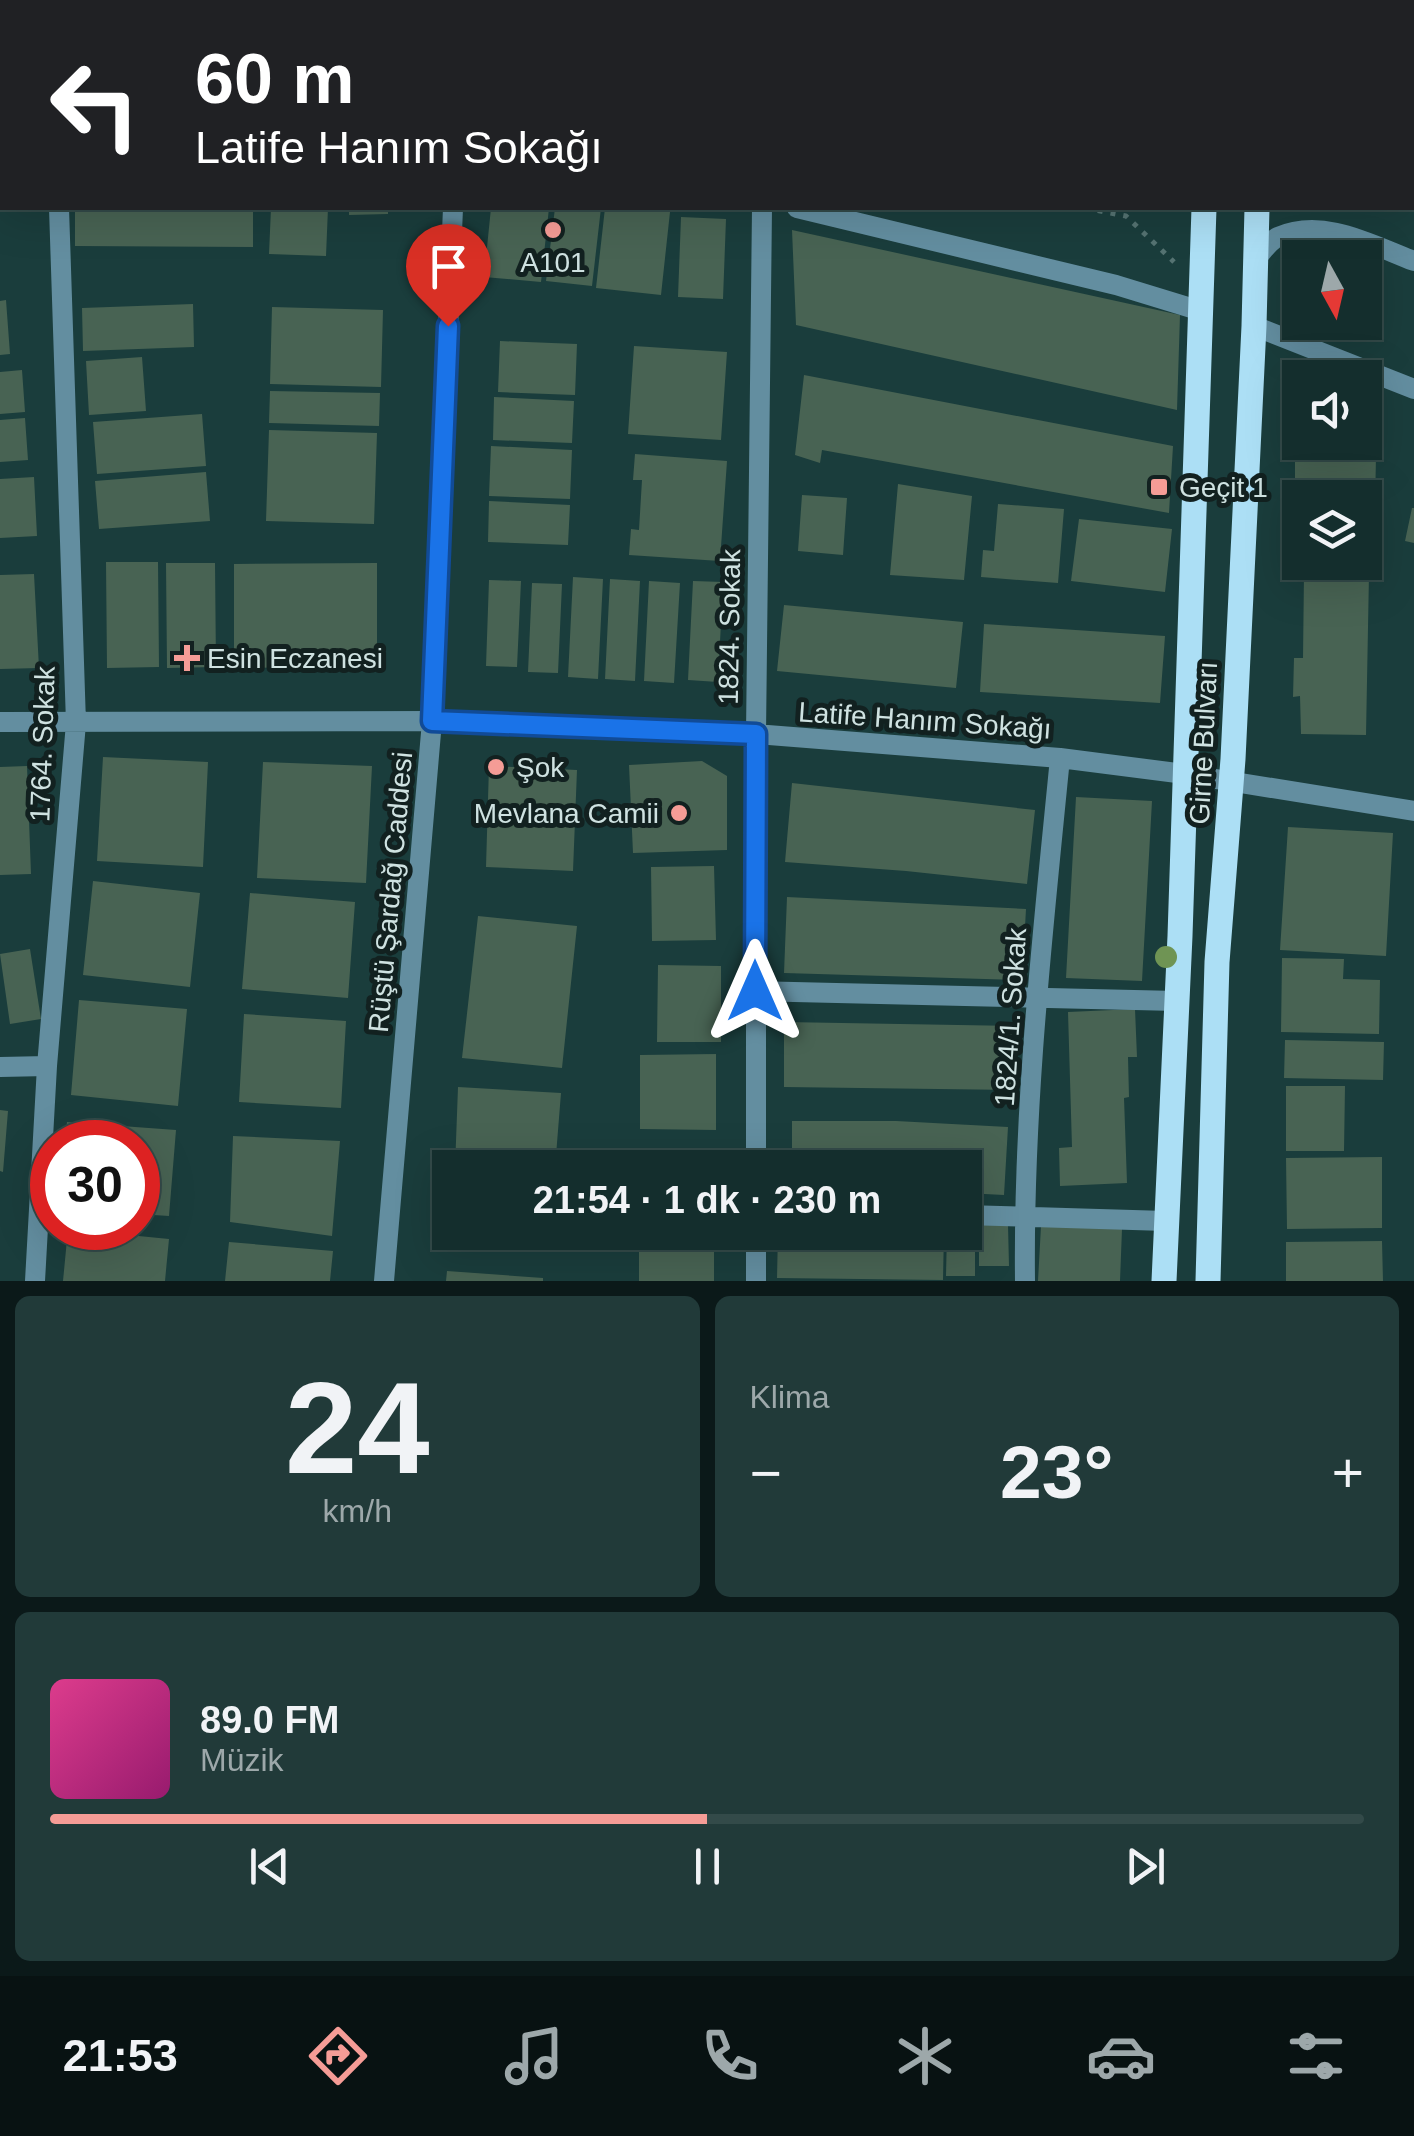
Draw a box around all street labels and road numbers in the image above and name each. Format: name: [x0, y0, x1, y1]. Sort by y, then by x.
street label: 1824. Sokak: [713, 548, 746, 705]
street label: Girne Bulvarı: [1184, 661, 1223, 825]
street label: 1764. Sokak: [24, 665, 61, 822]
street label: Latife Hanım Sokağı: [797, 696, 1053, 745]
street label: Rüştü Şardağ Caddesi: [363, 750, 418, 1034]
street label: 1824/1. Sokak: [989, 926, 1032, 1107]

